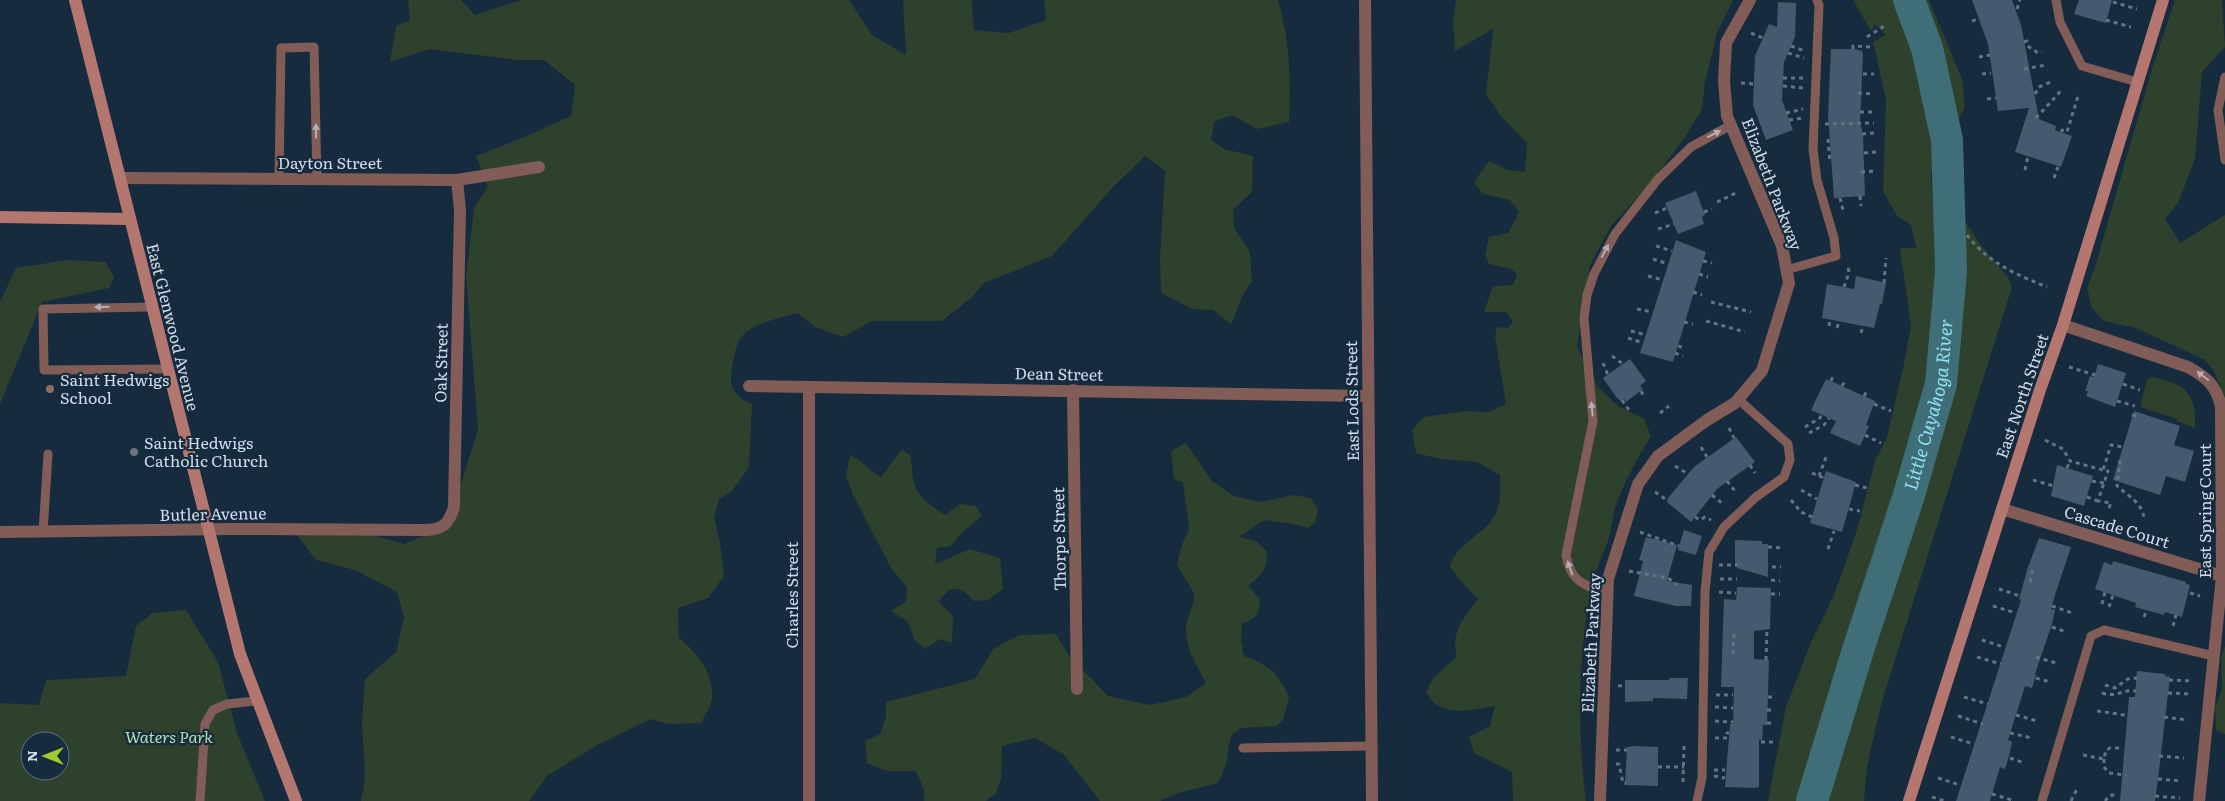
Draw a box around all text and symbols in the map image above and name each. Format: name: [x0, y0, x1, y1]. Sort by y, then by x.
street label: Elizabeth Parkway: [1737, 114, 1810, 254]
one-way arrow: [312, 122, 320, 138]
one-way arrow: [1707, 130, 1721, 138]
street label: Dayton Street: [278, 150, 383, 174]
street label: East Glenwood Avenue: [141, 240, 206, 413]
one-way arrow: [1601, 244, 1609, 258]
one-way arrow: [94, 304, 110, 312]
water label: Little Cuyahoga River: [1896, 318, 1959, 493]
street label: Oak Street: [427, 322, 453, 403]
street label: East North Street: [1988, 329, 2054, 461]
street label: East Lods Street: [1338, 340, 1364, 462]
street label: Dean Street: [1015, 360, 1104, 386]
place label: Saint Hedwigs School: [60, 367, 169, 409]
one-way arrow: [2197, 371, 2210, 382]
marker: Saint Hedwigs School: [44, 383, 56, 395]
one-way arrow: [1588, 401, 1596, 417]
place label: Saint Hedwigs Catholic Church: [144, 430, 269, 472]
street label: East Spring Court: [2192, 443, 2216, 578]
marker: Saint Hedwigs Catholic Church: [128, 446, 140, 458]
street label: Thorpe Street: [1045, 486, 1071, 591]
street label: Cascade Court: [2062, 499, 2173, 554]
street label: Butler Avenue: [159, 500, 267, 526]
street label: Charles Street: [779, 541, 803, 648]
one-way arrow: [1566, 560, 1574, 575]
street label: Elizabeth Parkway: [1574, 572, 1606, 714]
park label: Waters Park: [125, 724, 213, 748]
north arrow: [20, 731, 70, 781]
text: N: [21, 750, 41, 762]

